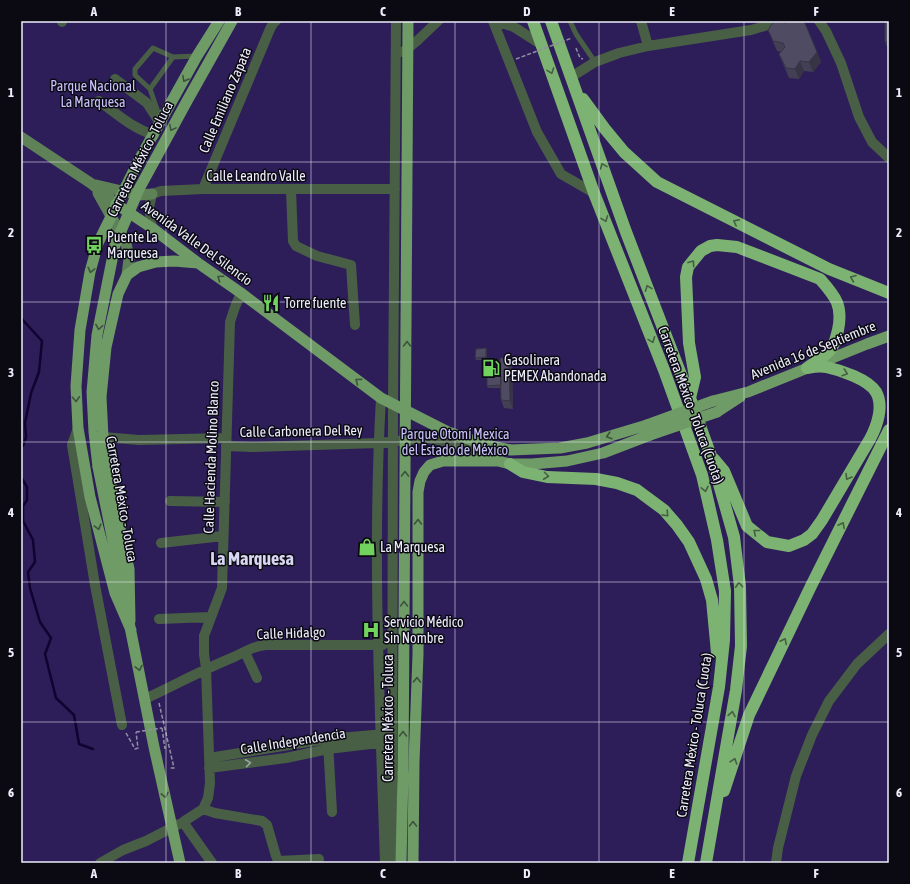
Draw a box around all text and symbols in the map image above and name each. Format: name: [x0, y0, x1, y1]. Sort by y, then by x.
text: A: [90, 4, 98, 19]
text: B: [235, 4, 242, 19]
text: C: [380, 4, 386, 19]
text: D: [523, 4, 531, 19]
text: E: [669, 4, 675, 19]
text: F: [813, 4, 819, 19]
street label: Calle Emiliano Zapata: [196, 45, 254, 155]
one-way arrow: [546, 67, 555, 74]
one-way arrow: [182, 74, 189, 82]
park label: Parque Nacional La Marquesa: [50, 78, 136, 110]
text: 1: [8, 85, 14, 100]
text: 1: [896, 85, 902, 100]
street label: Carretera México - Toluca: [104, 99, 176, 219]
one-way arrow: [169, 124, 177, 131]
one-way arrow: [599, 163, 607, 170]
street label: Calle Leandro Valle: [206, 168, 306, 184]
street label: Avenida Valle Del Silencio: [138, 197, 256, 289]
one-way arrow: [600, 216, 608, 223]
one-way arrow: [732, 219, 740, 227]
text: 2: [8, 225, 14, 240]
text: 2: [896, 225, 902, 240]
place label: Puente La Marquesa: [107, 229, 158, 261]
bus stop icon: Puente La Marquesa: [84, 235, 104, 255]
one-way arrow: [687, 261, 694, 268]
one-way arrow: [87, 267, 95, 273]
one-way arrow: [849, 275, 856, 283]
one-way arrow: [217, 276, 224, 283]
one-way arrow: [644, 285, 652, 292]
restaurant icon: Torre fuente: [261, 293, 281, 313]
place label: Torre fuente: [284, 295, 346, 311]
street label: Avenida 16 de Septiembre: [748, 318, 878, 382]
one-way arrow: [95, 324, 103, 330]
street label: Carretera México - Toluca (Cuota): [655, 324, 727, 486]
one-way arrow: [648, 337, 656, 344]
one-way arrow: [403, 341, 411, 347]
place label: Gasolinera PEMEX Abandonada: [504, 352, 607, 384]
fuel station icon: Gasolinera PEMEX Abandonada: [481, 358, 501, 378]
text: 3: [8, 365, 14, 380]
text: 3: [896, 365, 902, 380]
one-way arrow: [842, 368, 849, 377]
one-way arrow: [355, 379, 362, 386]
street label: Calle Hacienda Molino Blanco: [200, 380, 222, 534]
one-way arrow: [72, 396, 81, 402]
street label: Calle Carbonera Del Rey: [239, 422, 363, 440]
park label: Parque Otomí Mexica del Estado de México: [401, 426, 509, 458]
one-way arrow: [606, 431, 613, 440]
street label: Carretera México - Toluca: [103, 435, 141, 563]
one-way arrow: [401, 471, 409, 477]
one-way arrow: [543, 471, 549, 480]
one-way arrow: [845, 473, 852, 480]
one-way arrow: [701, 486, 709, 492]
text: 4: [7, 505, 14, 520]
text: 4: [895, 505, 902, 520]
one-way arrow: [661, 509, 668, 516]
one-way arrow: [414, 519, 422, 525]
one-way arrow: [837, 521, 845, 529]
one-way arrow: [93, 523, 101, 530]
one-way arrow: [753, 530, 760, 537]
shop icon: La Marquesa: [357, 537, 377, 557]
place label: La Marquesa: [380, 539, 445, 555]
district label: La Marquesa: [210, 548, 294, 569]
one-way arrow: [735, 582, 744, 588]
one-way arrow: [400, 601, 408, 607]
place label: Servicio Médico Sin Nombre: [384, 614, 464, 646]
hospital icon: Servicio Médico Sin Nombre: [361, 620, 381, 640]
street label: Calle Hidalgo: [256, 624, 326, 642]
one-way arrow: [779, 638, 787, 646]
text: 5: [8, 645, 14, 660]
text: 5: [896, 645, 902, 660]
street label: Carretera México - Toluca (Cuota): [673, 652, 715, 818]
street label: Carretera México - Toluca: [380, 654, 396, 782]
one-way arrow: [134, 665, 142, 671]
one-way arrow: [413, 677, 422, 683]
one-way arrow: [727, 711, 736, 717]
street label: Calle Independencia: [239, 725, 347, 757]
one-way arrow: [399, 731, 407, 737]
one-way arrow: [729, 758, 738, 765]
one-way arrow: [245, 759, 251, 768]
text: 6: [8, 785, 14, 800]
text: 6: [896, 785, 902, 800]
one-way arrow: [160, 792, 168, 798]
one-way arrow: [409, 821, 417, 827]
text: A: [90, 866, 98, 881]
text: B: [235, 866, 242, 881]
text: C: [380, 866, 386, 881]
text: D: [523, 866, 531, 881]
text: E: [669, 866, 675, 881]
text: F: [813, 866, 819, 881]

